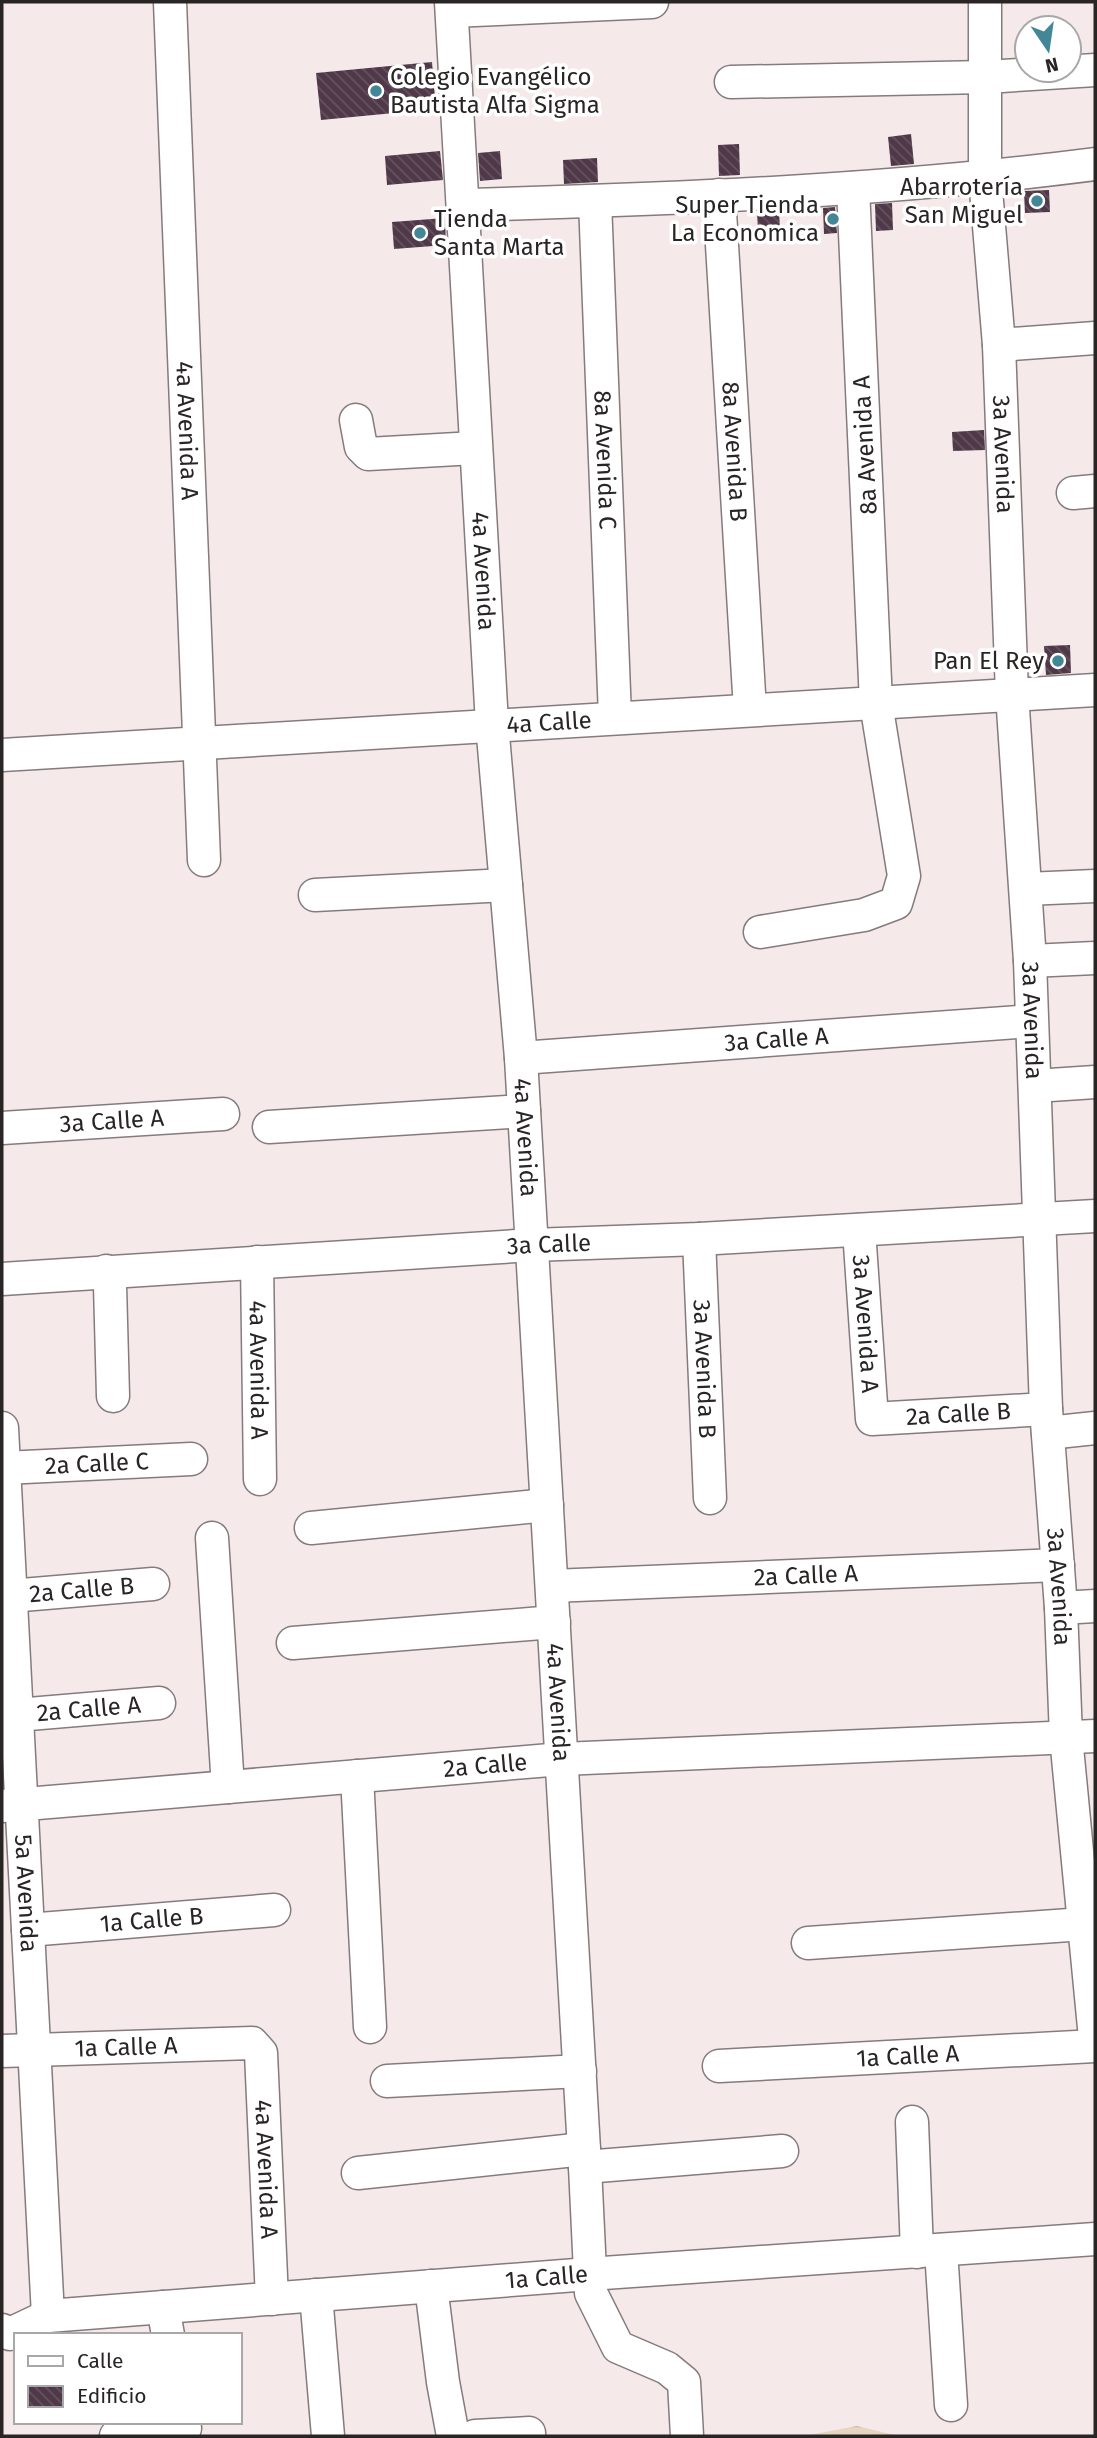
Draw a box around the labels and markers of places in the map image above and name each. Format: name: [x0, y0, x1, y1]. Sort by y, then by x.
place label: Colegio Evangélico Bautista Alfa Sigma: [390, 63, 600, 119]
marker: Colegio Evangélico Bautista Alfa Sigma: [368, 83, 384, 99]
place label: Abarrotería San Miguel: [900, 173, 1023, 229]
place label: Super Tienda La Economica: [671, 191, 819, 247]
marker: Abarrotería San Miguel: [1029, 193, 1045, 209]
place label: Tienda Santa Marta: [434, 205, 565, 261]
marker: Super Tienda La Economica: [825, 211, 841, 227]
marker: Tienda Santa Marta: [412, 225, 428, 241]
place label: Pan El Rey: [933, 647, 1044, 675]
marker: Pan El Rey: [1050, 653, 1066, 669]

